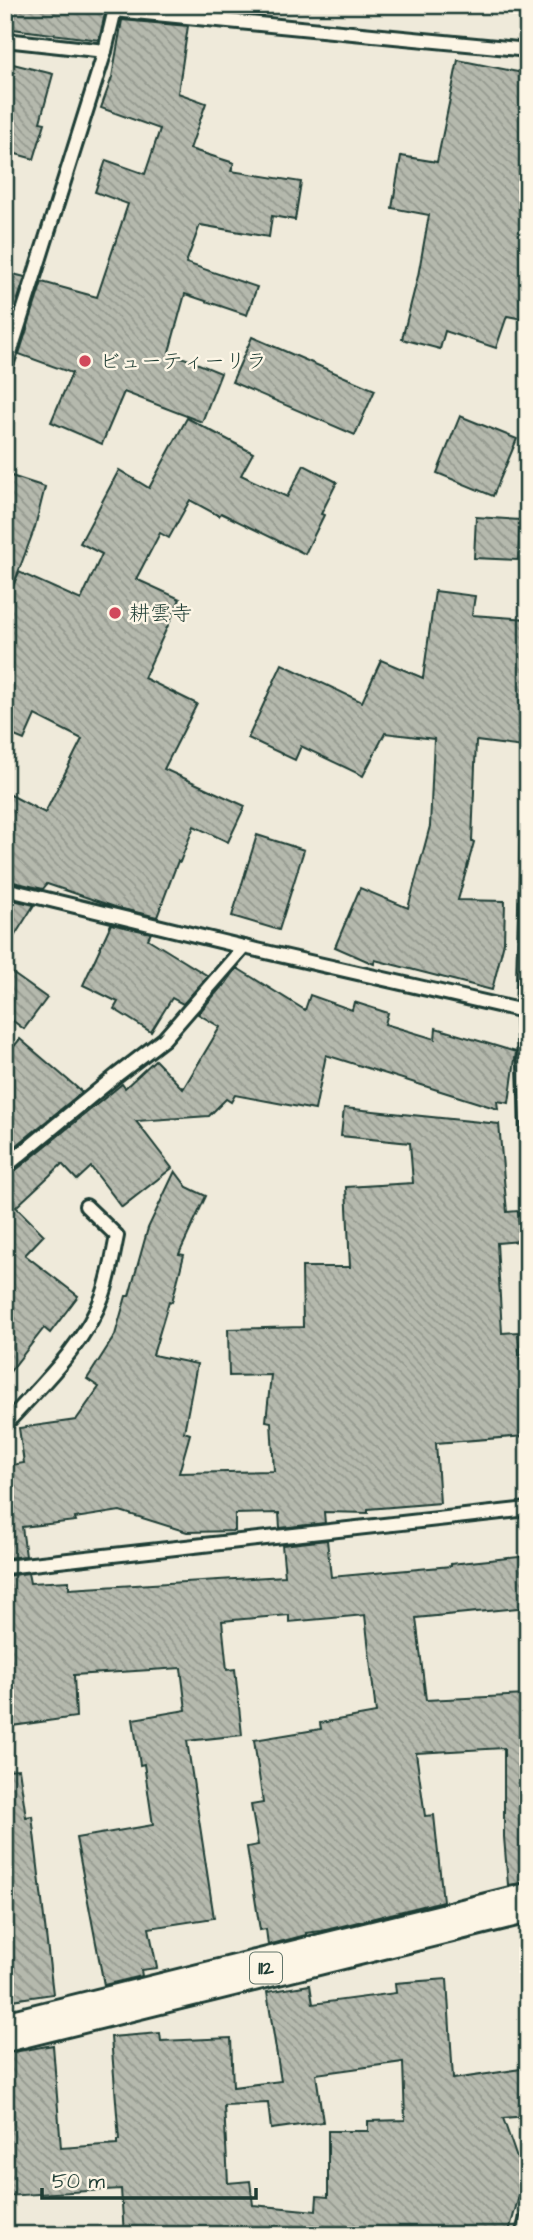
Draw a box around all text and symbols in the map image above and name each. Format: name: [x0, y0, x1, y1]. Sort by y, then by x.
place label: ビューティーリラ: [99, 347, 267, 376]
marker: ビューティーリラ: [77, 353, 93, 369]
place label: 耕雲寺: [129, 599, 192, 628]
marker: 耕雲寺: [107, 605, 123, 621]
road number: 112: [250, 1952, 282, 1984]
scale bar: [42, 2156, 256, 2200]
text: 50 m: [52, 2167, 106, 2196]

